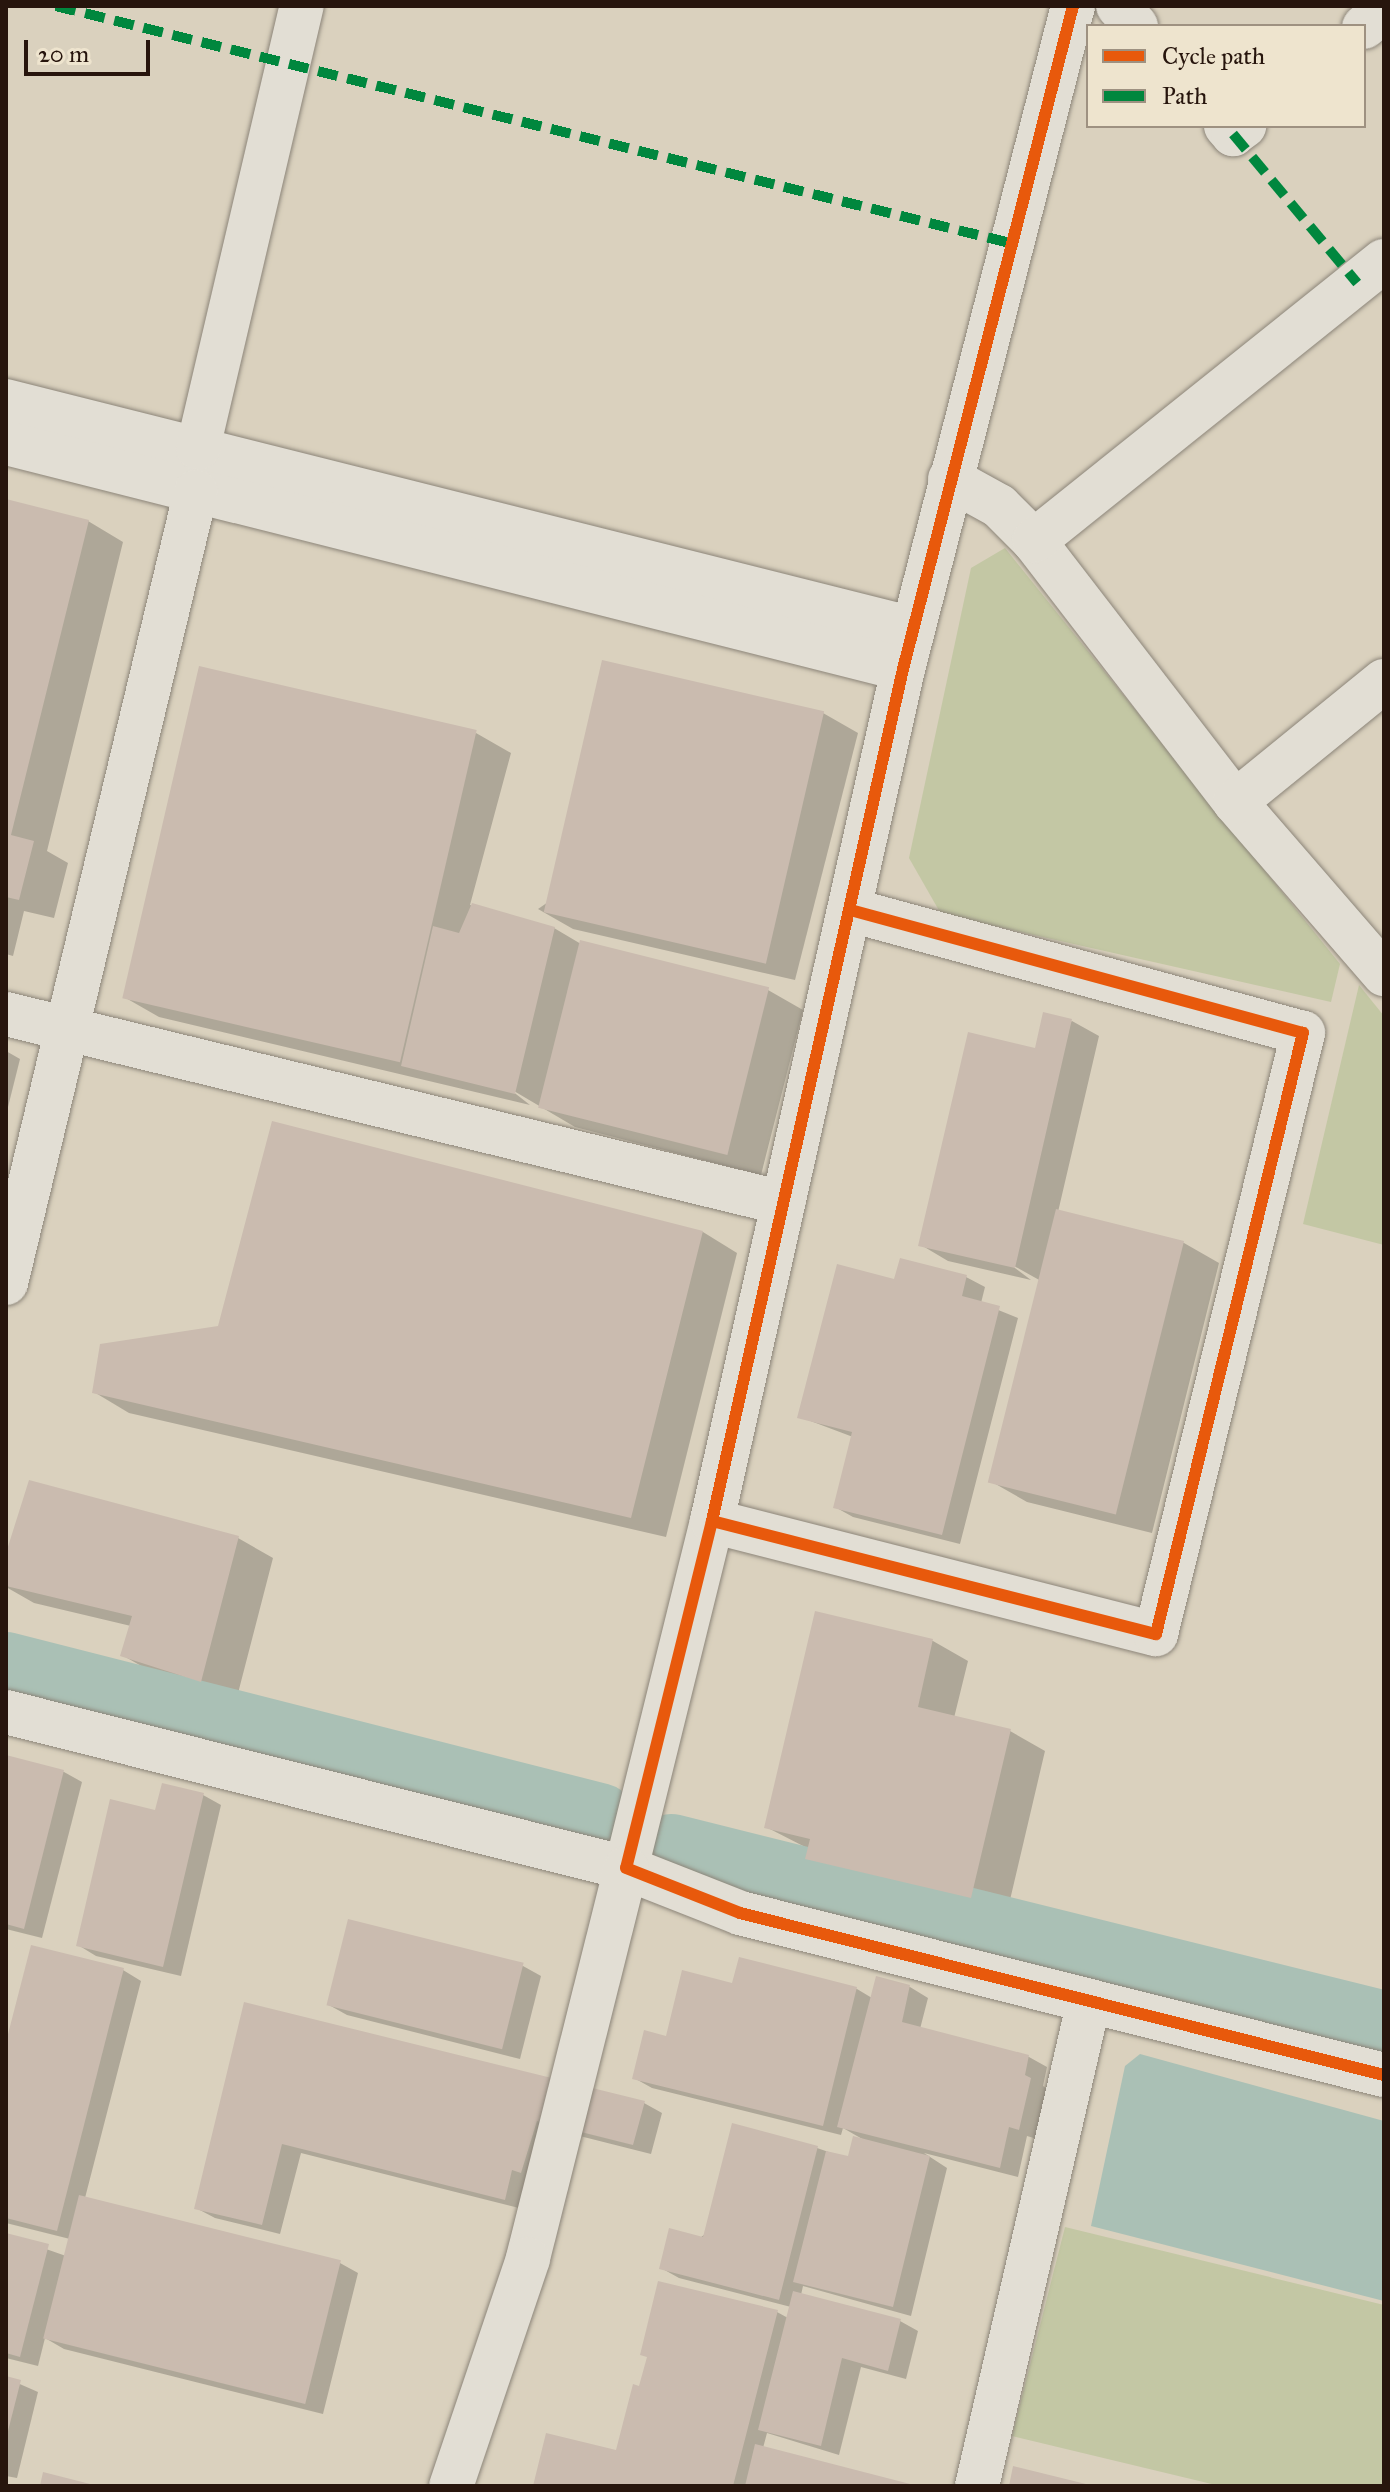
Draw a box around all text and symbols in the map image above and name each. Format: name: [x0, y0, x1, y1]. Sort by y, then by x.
scale bar: [28, 24, 154, 74]
legend: [1086, 24, 1366, 128]
text: 20 m: [38, 39, 89, 69]
text: Cycle path: [1162, 41, 1265, 71]
text: Path: [1162, 81, 1207, 111]

